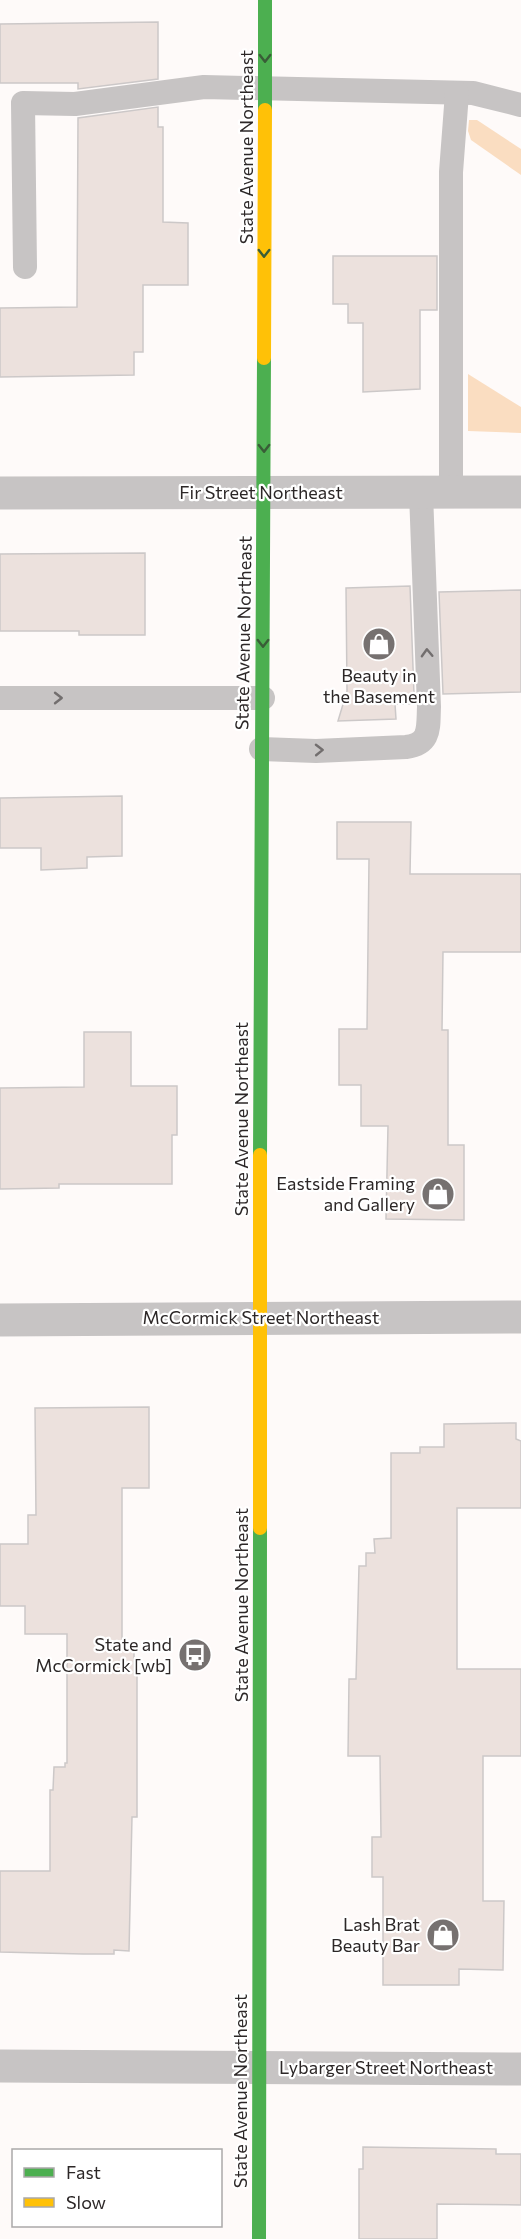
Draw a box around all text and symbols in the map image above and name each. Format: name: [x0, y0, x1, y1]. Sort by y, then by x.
street label: State Avenue Northeast: [235, 50, 257, 244]
one-way arrow: [259, 54, 271, 63]
one-way arrow: [258, 249, 270, 258]
one-way arrow: [257, 444, 270, 453]
street label: Fir Street Northeast: [179, 481, 343, 503]
street label: State Avenue Northeast: [230, 536, 256, 730]
shop icon: Beauty in the Basement: [361, 626, 397, 662]
one-way arrow: [257, 639, 269, 648]
one-way arrow: [421, 648, 434, 657]
place label: Beauty in the Basement: [323, 664, 435, 707]
one-way arrow: [54, 692, 63, 704]
one-way arrow: [315, 744, 324, 756]
street label: State Avenue Northeast: [230, 1022, 252, 1216]
place label: Eastside Framing and Gallery: [276, 1172, 415, 1215]
shop icon: Eastside Framing and Gallery: [420, 1176, 456, 1212]
street label: McCormick Street Northeast: [143, 1306, 379, 1328]
street label: State Avenue Northeast: [230, 1508, 252, 1702]
place label: State and McCormick [wb]: [35, 1633, 172, 1676]
bus stop icon: State and McCormick [wb]: [177, 1637, 213, 1673]
place label: Lash Brat Beauty Bar: [331, 1913, 420, 1956]
shop icon: Lash Brat Beauty Bar: [425, 1917, 461, 1953]
street label: State Avenue Northeast: [229, 1994, 251, 2188]
street label: Lybarger Street Northeast: [279, 2056, 493, 2078]
legend: [12, 2149, 222, 2227]
text: Fast: [66, 2161, 101, 2183]
text: Slow: [66, 2191, 106, 2213]

